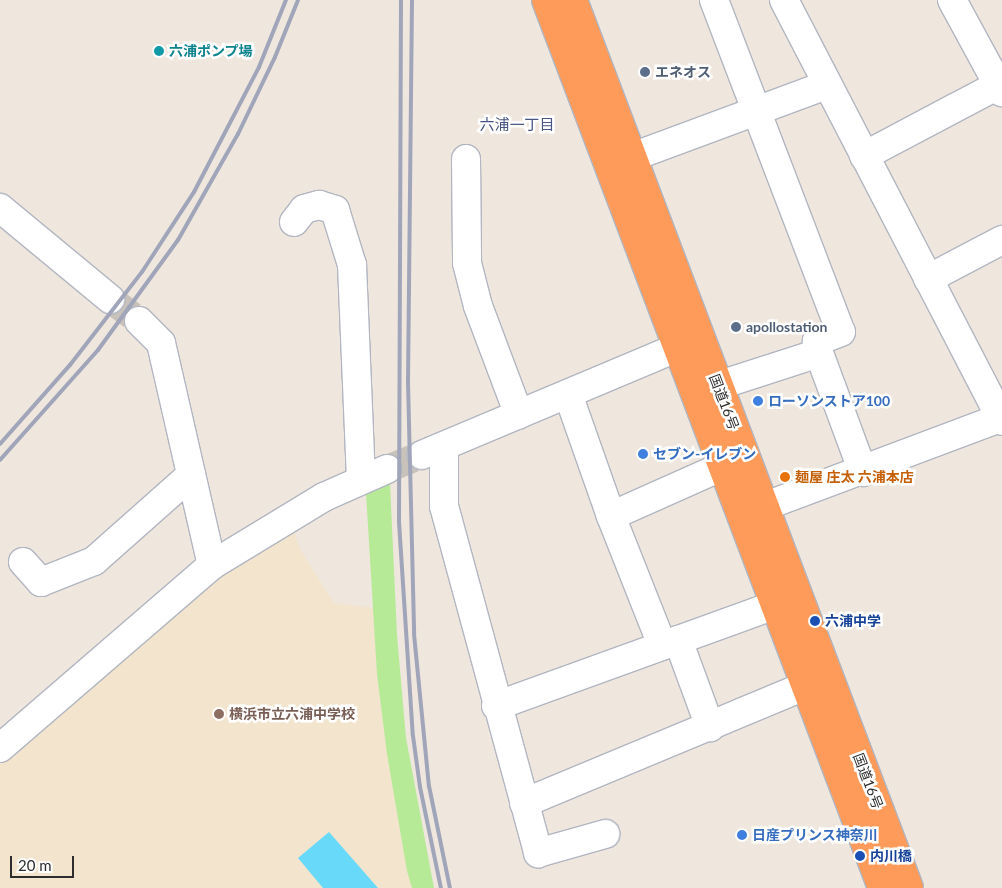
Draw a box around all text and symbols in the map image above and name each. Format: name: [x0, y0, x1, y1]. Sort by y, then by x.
place label: 六浦ポンプ場: [169, 43, 253, 59]
marker: 六浦ポンプ場: [153, 45, 165, 57]
place label: エネオス: [655, 64, 711, 80]
marker: エネオス: [639, 66, 651, 78]
district label: 六浦一丁目: [480, 116, 554, 134]
place label: apollostation: [746, 319, 827, 335]
marker: apollostation: [730, 321, 742, 333]
street label: 国道16号: [706, 372, 742, 432]
place label: ローソンストア100: [768, 393, 890, 409]
marker: ローソンストア100: [752, 395, 764, 407]
place label: セブン-イレブン: [653, 446, 756, 462]
marker: セブン-イレブン: [637, 448, 649, 460]
place label: 麺屋 庄太 六浦本店: [795, 469, 914, 485]
marker: 麺屋 庄太 六浦本店: [779, 471, 791, 483]
place label: 六浦中学: [825, 613, 881, 629]
marker: 六浦中学: [809, 615, 821, 627]
place label: 横浜市立六浦中学校: [229, 706, 355, 722]
marker: 横浜市立六浦中学校: [213, 708, 225, 720]
street label: 国道16号: [850, 751, 886, 811]
place label: 日産プリンス神奈川: [752, 827, 878, 843]
marker: 日産プリンス神奈川: [736, 829, 748, 841]
scale bar: [12, 846, 76, 878]
place label: 内川橋: [870, 848, 912, 864]
marker: 内川橋: [854, 850, 866, 862]
text: 20 m: [18, 856, 52, 874]

